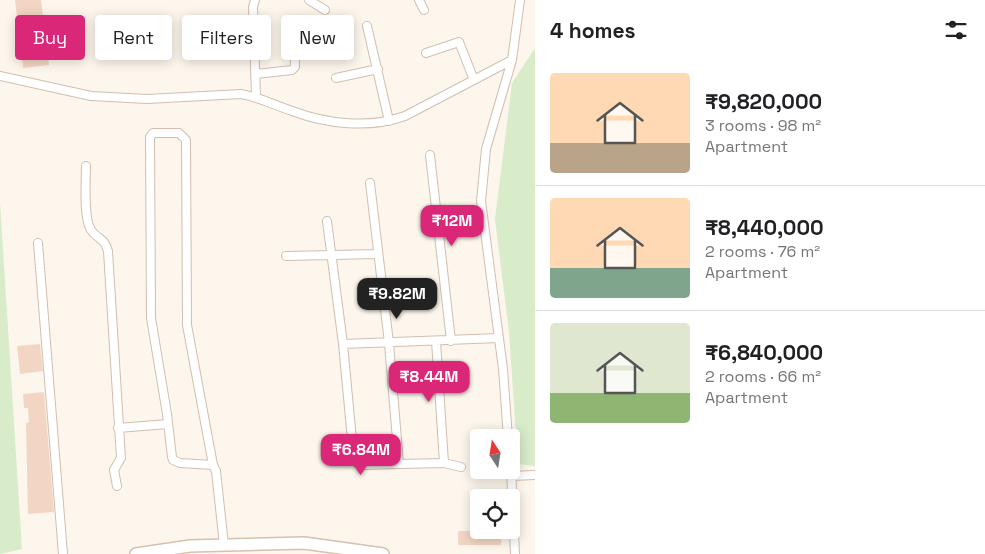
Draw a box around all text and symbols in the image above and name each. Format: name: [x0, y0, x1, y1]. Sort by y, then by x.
chip: Buy: [15, 15, 85, 60]
chip: Rent: [95, 15, 172, 60]
chip: Filters: [182, 15, 271, 60]
chip: New: [281, 15, 354, 60]
icon: filters: [942, 16, 970, 44]
text: 4 homes: [550, 17, 636, 44]
text: ₹9,820,000: [705, 88, 822, 115]
icon: home: [590, 93, 650, 153]
text: 3 rooms · 98 m²: [705, 115, 821, 136]
text: Apartment: [705, 136, 788, 157]
pin: ₹12M: [422, 204, 482, 247]
text: ₹12M: [432, 210, 472, 231]
text: ₹8,440,000: [705, 214, 824, 241]
icon: home: [590, 218, 650, 278]
text: 2 rooms · 76 m²: [705, 241, 820, 262]
text: Apartment: [705, 262, 788, 283]
pin: ₹9.82M: [356, 278, 438, 320]
text: ₹9.82M: [368, 283, 426, 304]
text: ₹6,840,000: [705, 339, 823, 366]
icon: home: [590, 343, 650, 403]
pin: ₹8.44M: [388, 360, 470, 403]
text: ₹8.44M: [400, 366, 458, 387]
text: 2 rooms · 66 m²: [705, 366, 821, 387]
text: Apartment: [705, 387, 788, 408]
north arrow: [470, 429, 520, 479]
map controls: [470, 429, 520, 539]
pin: ₹6.84M: [320, 434, 402, 476]
text: ₹6.84M: [332, 439, 390, 460]
button: locate: [470, 489, 520, 539]

